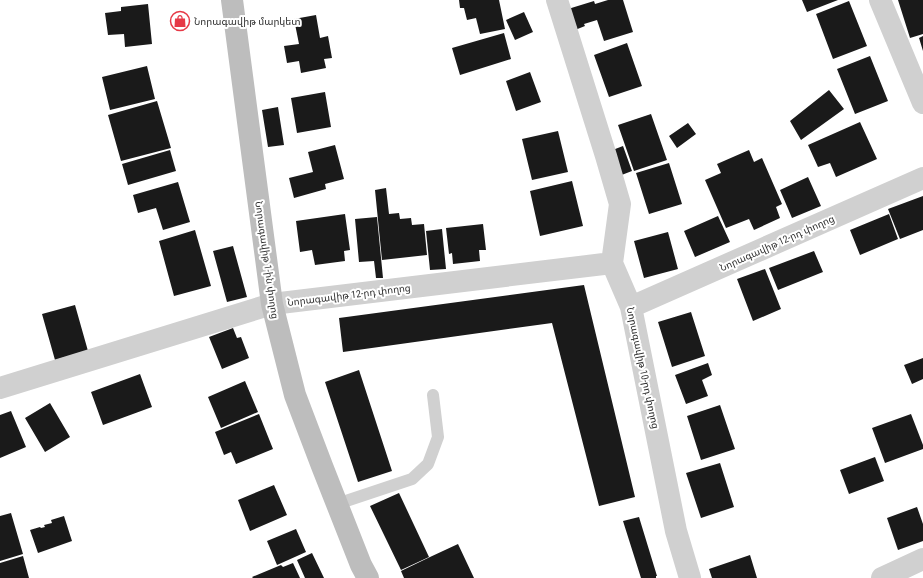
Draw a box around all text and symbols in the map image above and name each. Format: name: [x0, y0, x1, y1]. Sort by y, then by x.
shop icon: Նորագավիթ մարկետ: [169, 10, 191, 32]
place label: Նորագավիթ մարկետ: [194, 16, 301, 27]
street label: Նորագավիթ 1-ին փողոց: [253, 200, 281, 320]
street label: Նորագավիթ 12-րդ փողոց: [718, 213, 836, 273]
street label: Նորագավիթ 12-րդ փողոց: [287, 282, 411, 308]
street label: Նորագավիթ 10-րդ փողոց: [625, 306, 661, 430]

